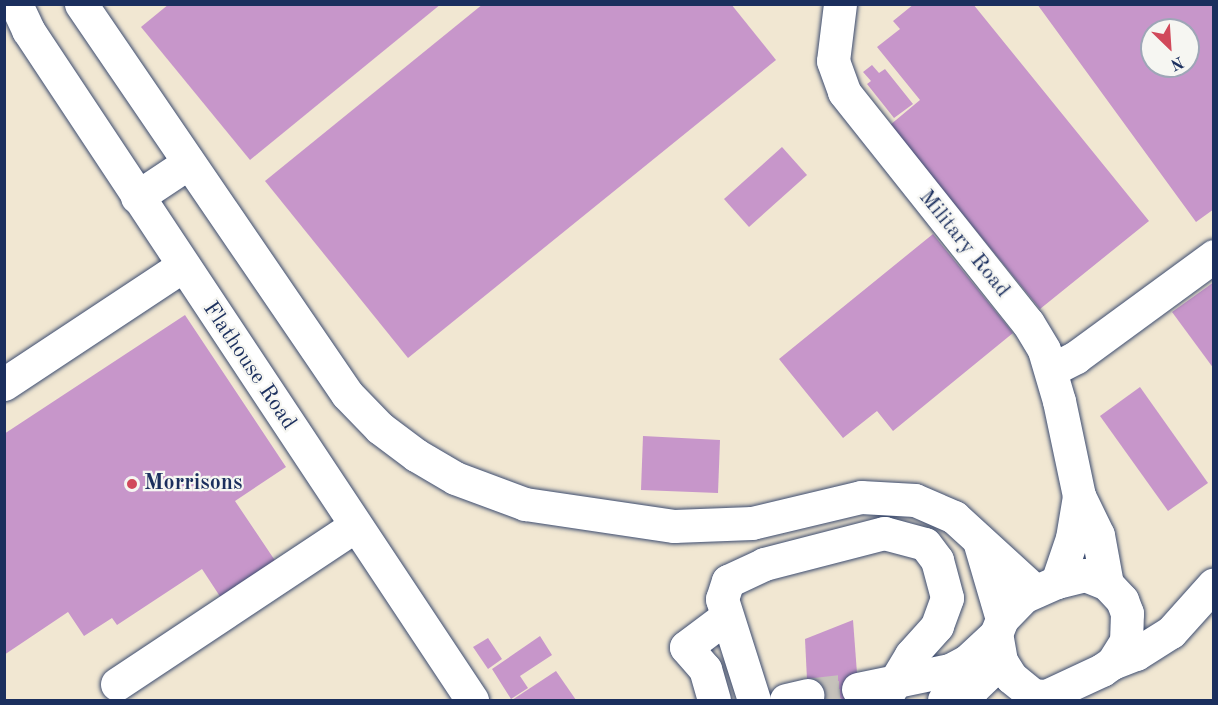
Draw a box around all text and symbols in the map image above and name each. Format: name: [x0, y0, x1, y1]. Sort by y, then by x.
north arrow: [1140, 18, 1200, 78]
text: N: [1168, 53, 1186, 72]
street label: Military Road: [913, 185, 1015, 303]
street label: Flathouse Road: [196, 297, 302, 435]
place label: Morrisons: [144, 471, 243, 497]
marker: Morrisons: [125, 477, 139, 491]

